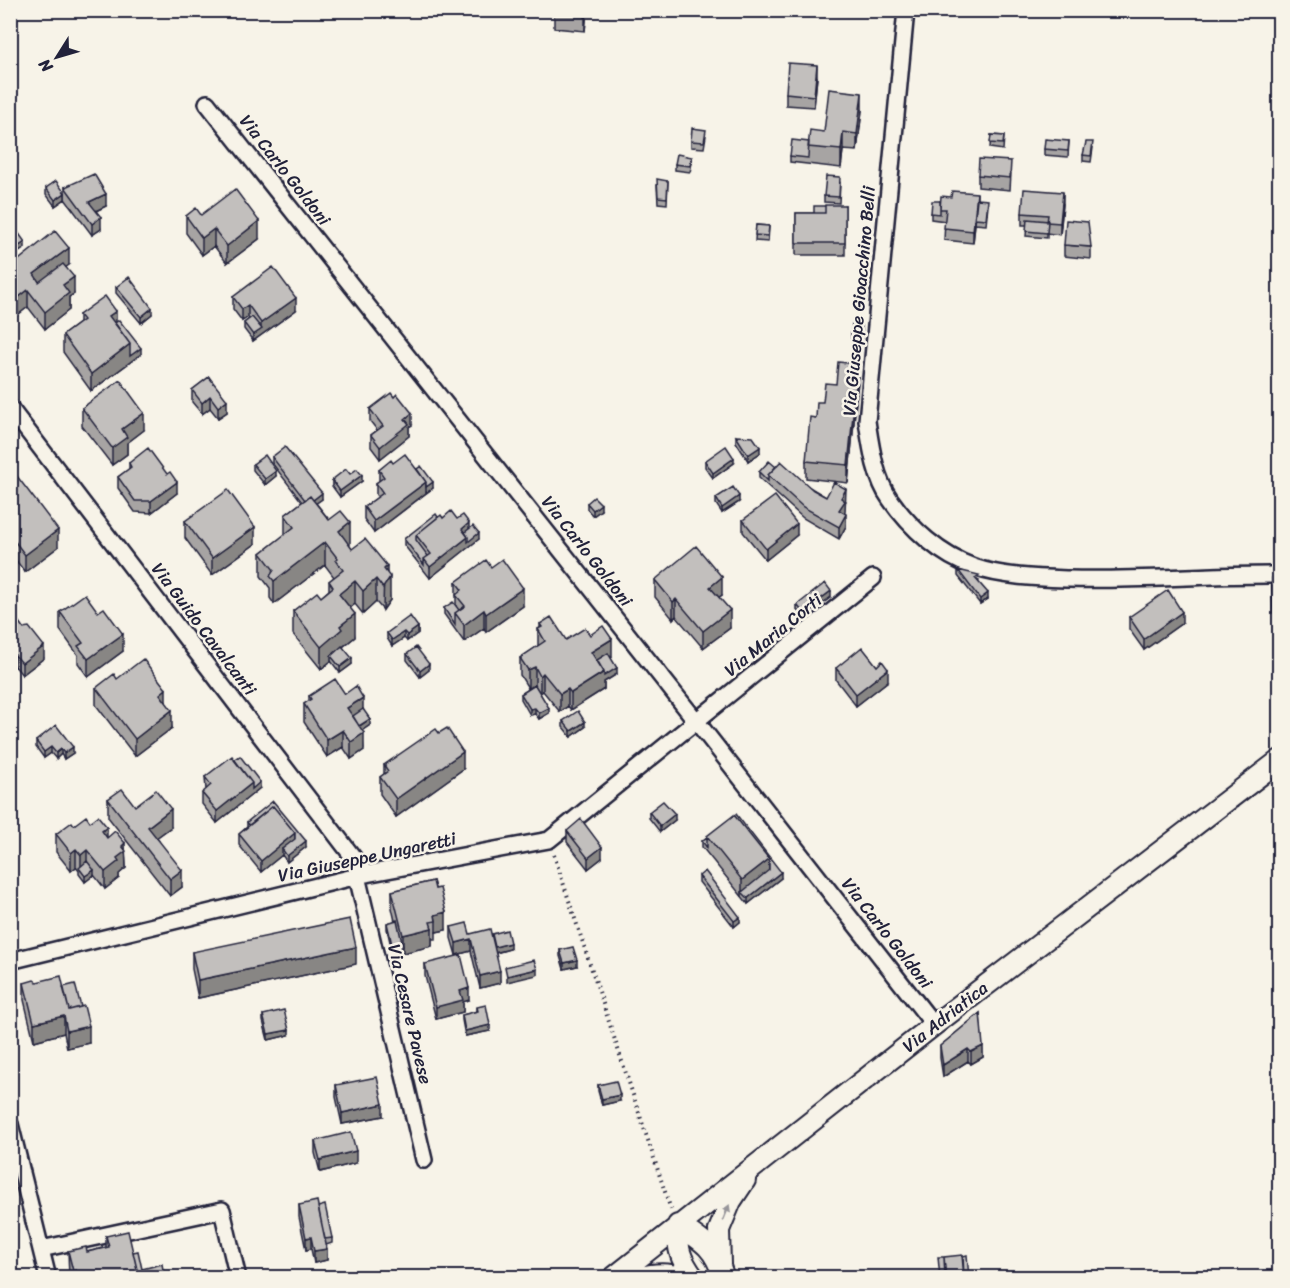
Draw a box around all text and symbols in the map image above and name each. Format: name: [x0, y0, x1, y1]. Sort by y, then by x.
north arrow: [27, 27, 87, 87]
text: N: [30, 52, 61, 80]
street label: Via Carlo Goldoni: [231, 107, 340, 234]
street label: Via Giuseppe Gioacchino Belli: [833, 184, 885, 417]
street label: Via Carlo Goldoni: [533, 488, 642, 615]
street label: Via Guido Cavalcanti: [143, 555, 266, 704]
street label: Via Maria Corti: [717, 584, 830, 685]
street label: Via Giuseppe Ungaretti: [275, 822, 460, 892]
street label: Via Carlo Goldoni: [833, 870, 942, 997]
street label: Via Cesare Pavese: [378, 941, 442, 1087]
street label: Via Adriatica: [895, 973, 995, 1061]
one-way arrow: [721, 1203, 731, 1221]

